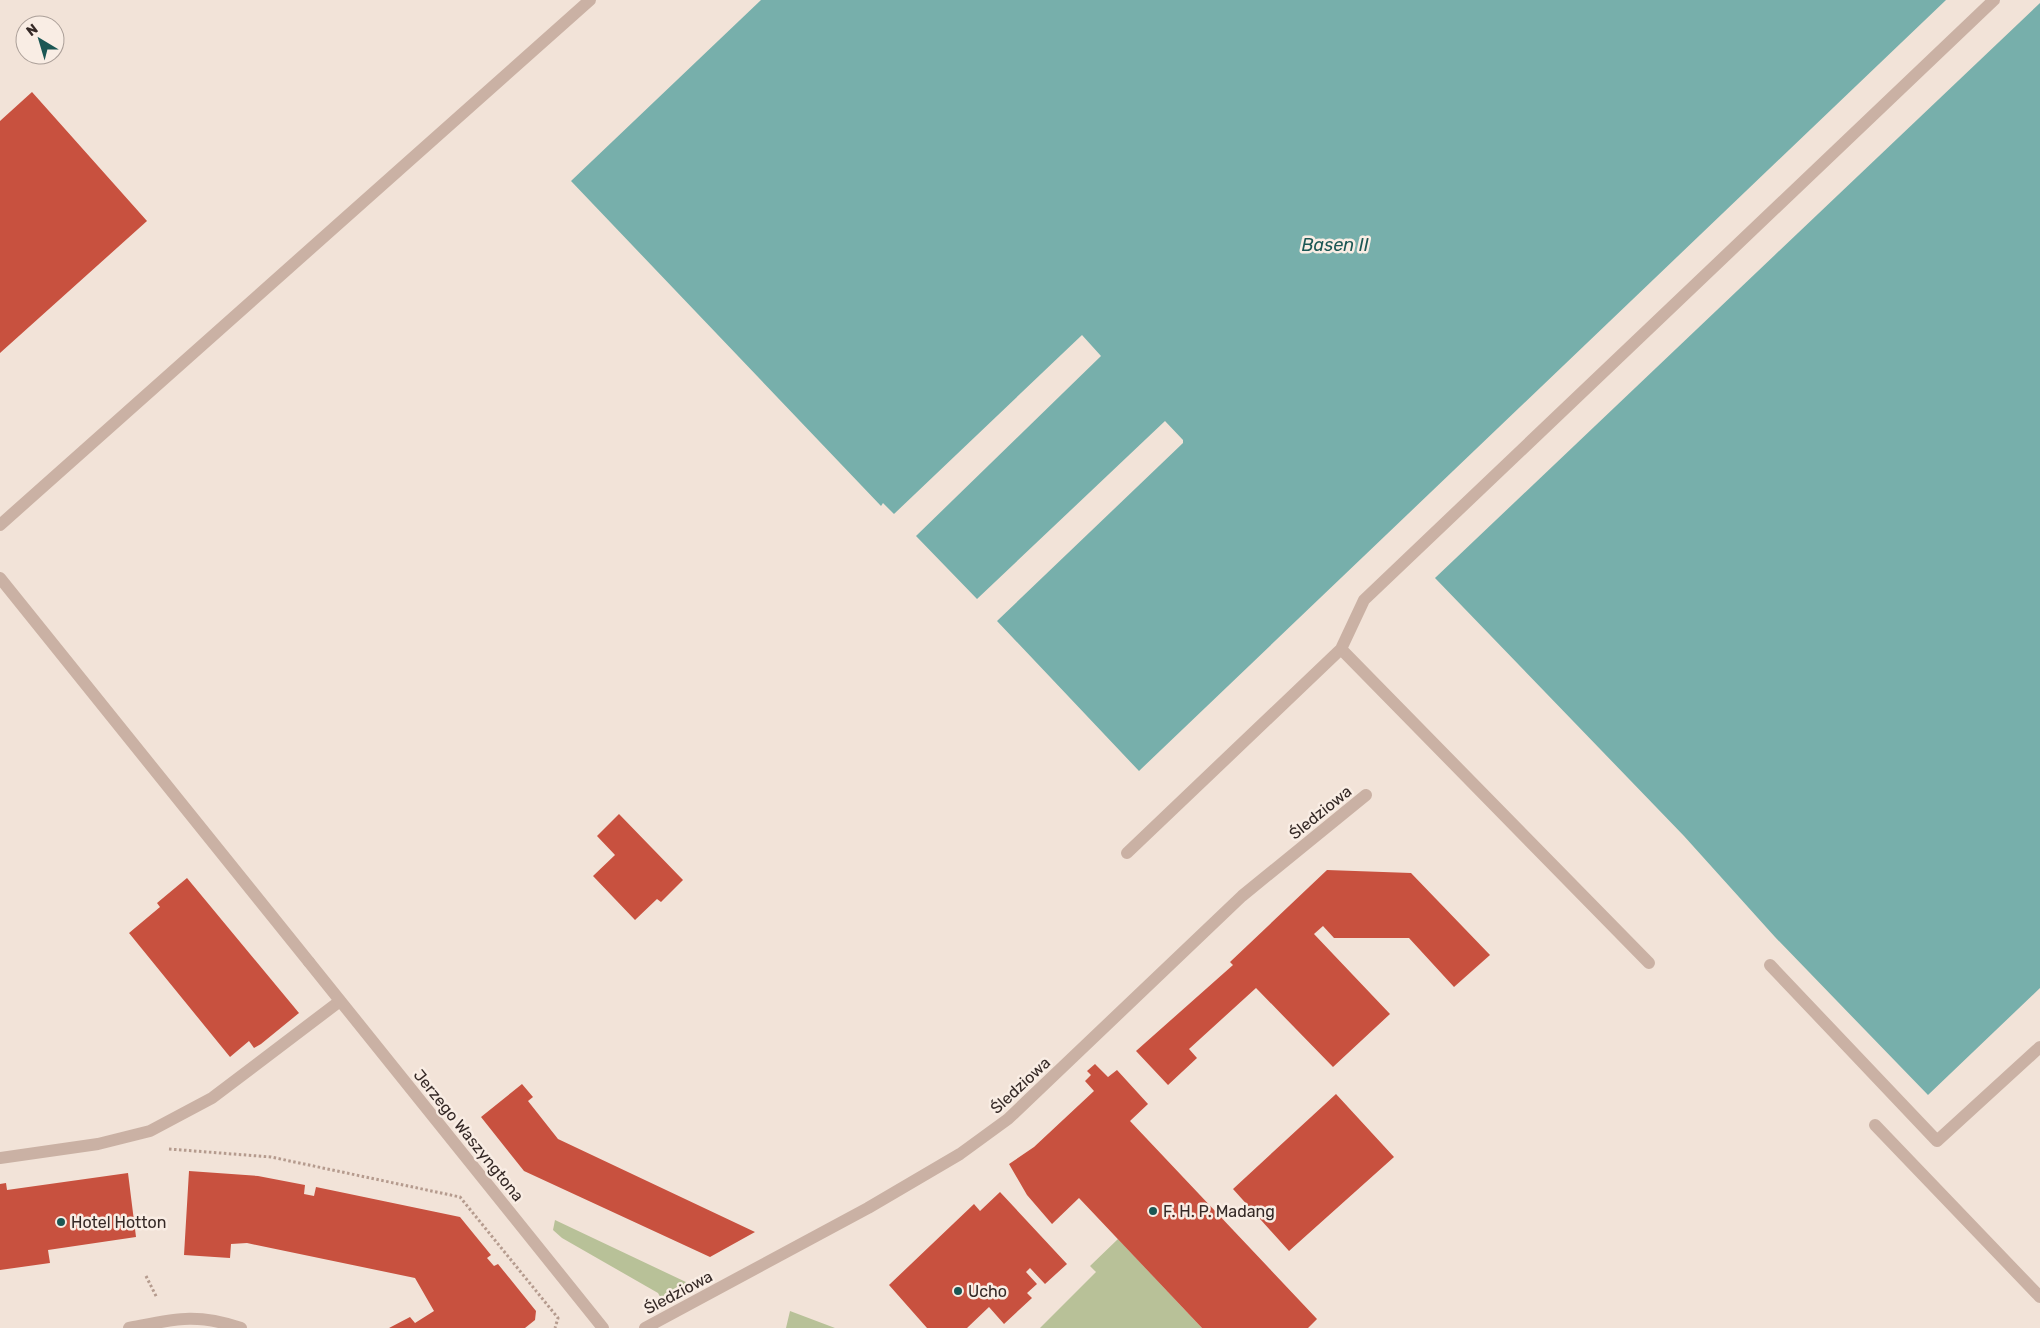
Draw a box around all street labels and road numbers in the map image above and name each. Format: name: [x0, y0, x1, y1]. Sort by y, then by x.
street label: Śledziowa: [1285, 781, 1355, 843]
street label: Śledziowa: [986, 1052, 1054, 1118]
street label: Jerzego Waszyngtona: [410, 1066, 528, 1205]
street label: Śledziowa: [640, 1266, 716, 1318]

